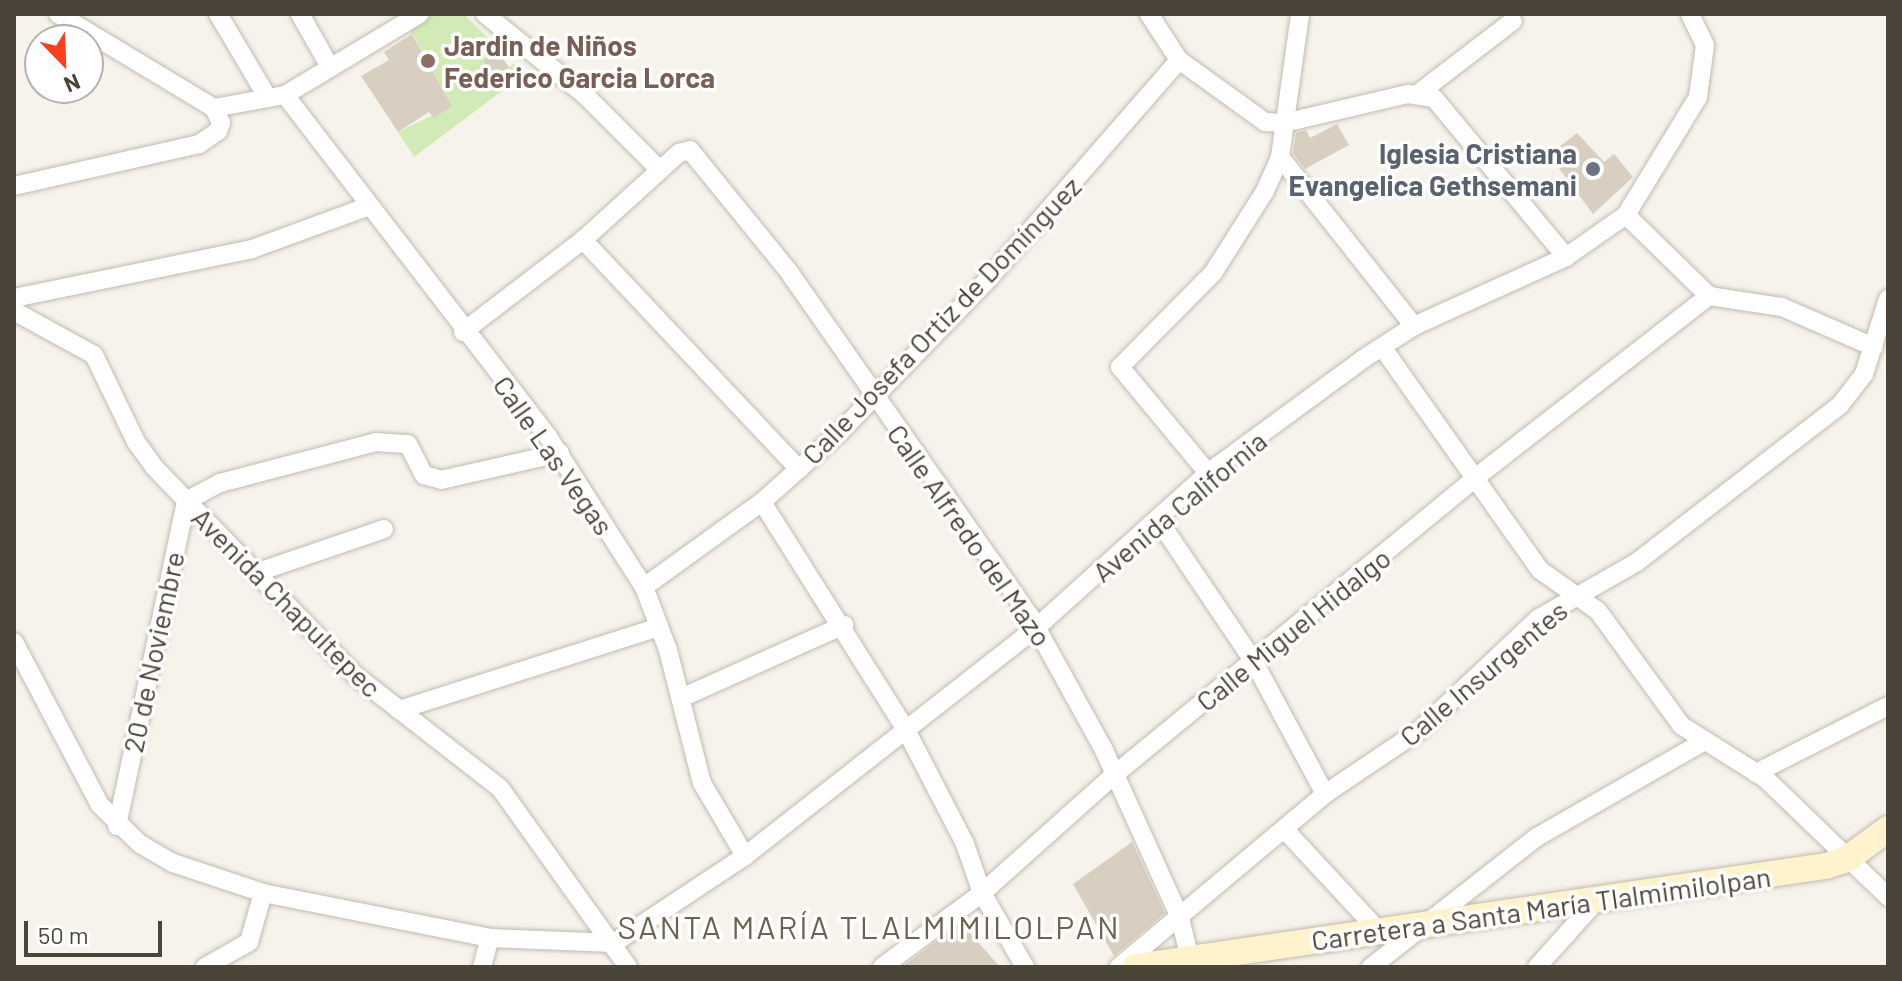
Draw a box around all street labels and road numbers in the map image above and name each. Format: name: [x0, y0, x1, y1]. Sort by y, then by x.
street label: Calle Josefa Ortiz de Domínguez: [795, 169, 1087, 471]
street label: Calle Las Vegas: [487, 369, 621, 541]
street label: Calle Alfredo del Mazo: [881, 418, 1059, 652]
street label: Avenida California: [1085, 423, 1273, 589]
street label: Avenida Chapultepec: [185, 500, 389, 704]
street label: Calle Miguel Hidalgo: [1189, 540, 1397, 718]
street label: 20 de Noviembre: [115, 548, 191, 756]
street label: Calle Insurgentes: [1392, 593, 1574, 753]
street label: Carretera a Santa María Tlalmimilolpan: [1309, 859, 1773, 957]

